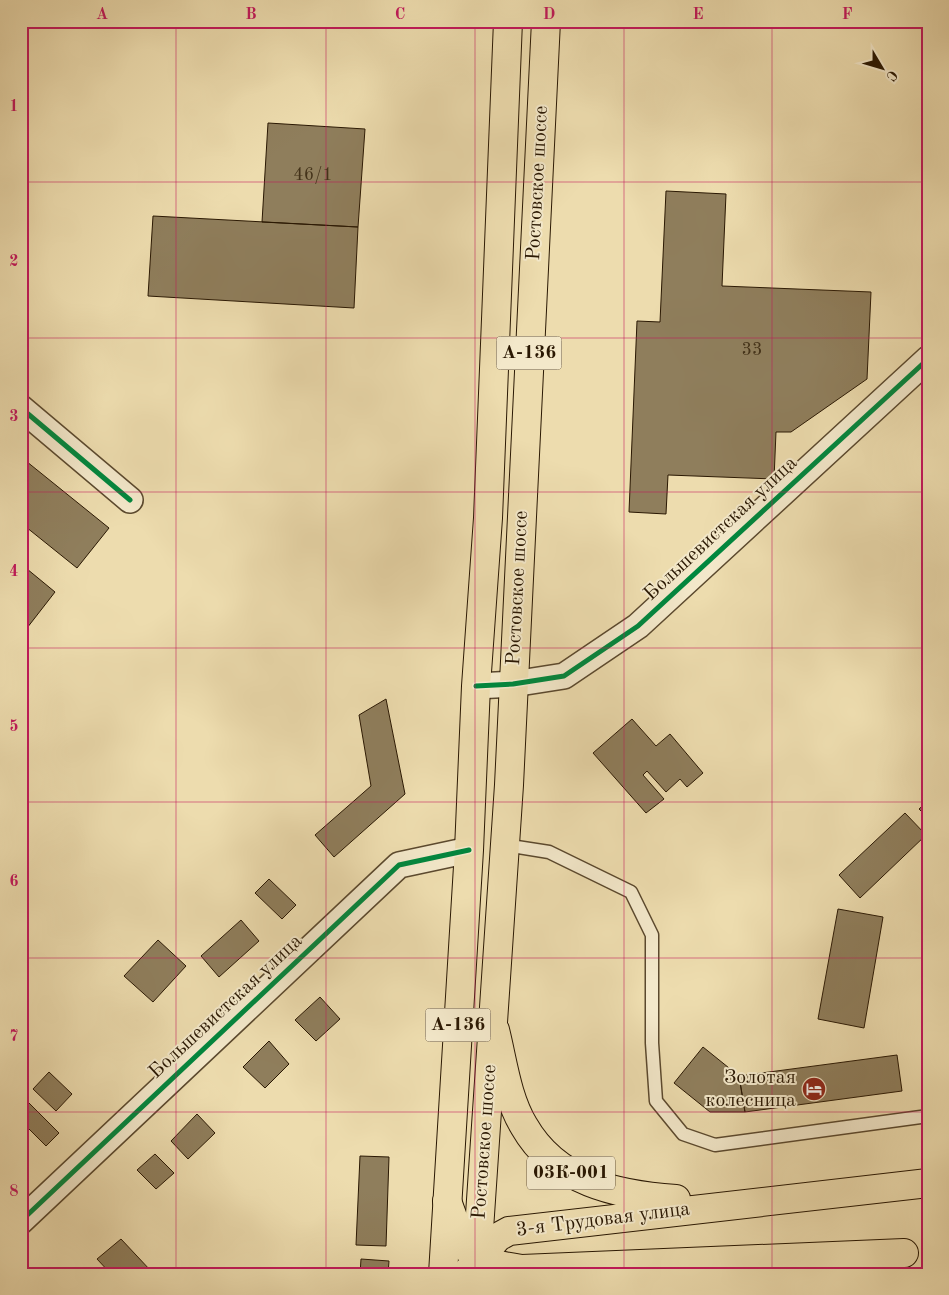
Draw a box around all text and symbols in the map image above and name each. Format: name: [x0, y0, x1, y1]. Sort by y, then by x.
text: A: [96, 7, 108, 23]
text: B: [245, 7, 257, 23]
text: C: [395, 7, 405, 23]
text: D: [543, 7, 555, 23]
text: E: [692, 7, 704, 23]
text: F: [842, 7, 853, 23]
north arrow: [856, 42, 906, 92]
text: С: [883, 67, 900, 83]
text: 1: [9, 99, 19, 115]
street label: Ростовское шоссе: [524, 105, 552, 261]
house number: 46/1: [293, 166, 333, 184]
text: 2: [9, 254, 19, 270]
road number: А-136: [496, 336, 562, 369]
house number: 33: [742, 341, 762, 359]
text: 3: [9, 409, 19, 425]
street label: Большевистская улица: [641, 453, 801, 605]
street label: Ростовское шоссе: [504, 510, 532, 666]
text: 4: [9, 564, 19, 580]
text: 5: [9, 719, 19, 735]
text: 6: [9, 874, 19, 890]
street label: Большевистская улица: [146, 931, 306, 1083]
road number: А-136: [426, 1008, 490, 1042]
text: 7: [9, 1029, 19, 1045]
street label: Ростовское шоссе: [470, 1064, 500, 1220]
place label: Золотая колесница: [705, 1068, 796, 1111]
hotel icon: Золотая колесница: [801, 1076, 827, 1102]
road number: 03К-001: [527, 1156, 615, 1190]
text: 8: [9, 1184, 19, 1200]
street label: 3-я Трудовая улица: [515, 1199, 691, 1241]

